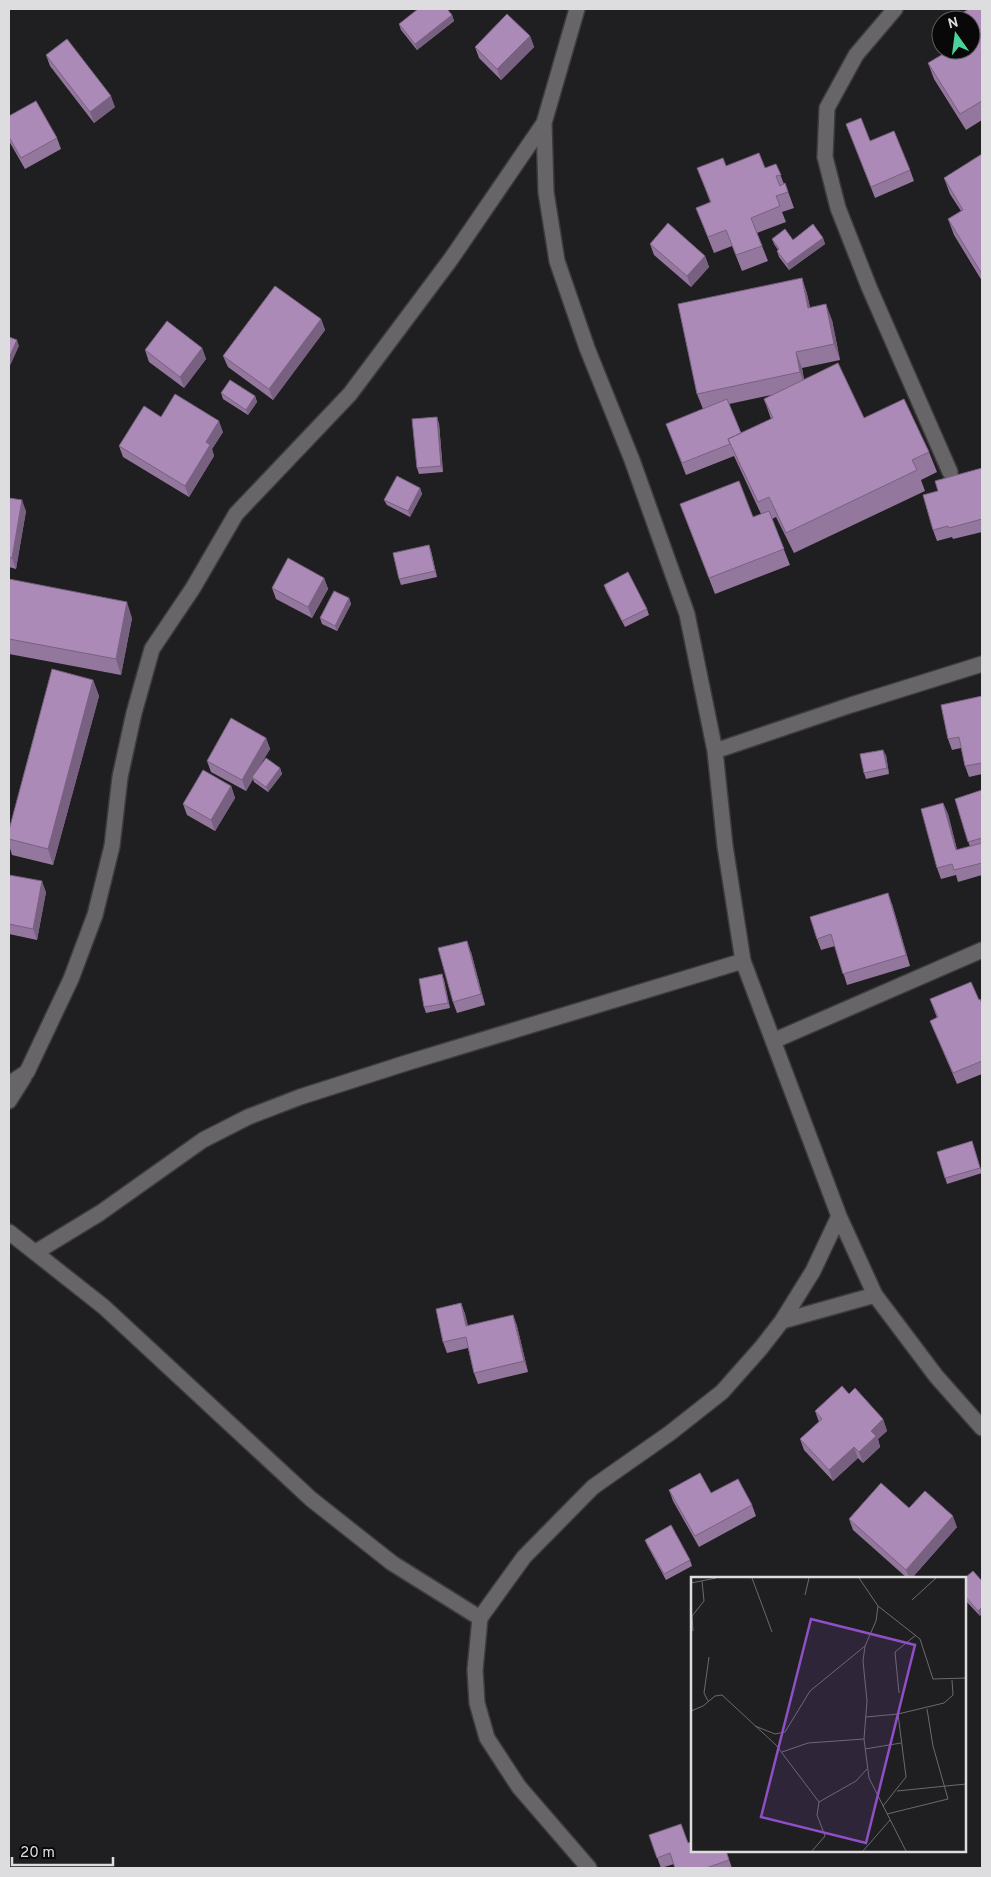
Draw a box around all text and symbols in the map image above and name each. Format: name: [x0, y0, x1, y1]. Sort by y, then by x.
north arrow: [931, 10, 981, 60]
text: N: [946, 14, 960, 33]
inset map: [691, 1577, 966, 1852]
scale bar: [12, 1834, 114, 1866]
text: 20 m: [20, 1844, 55, 1863]

